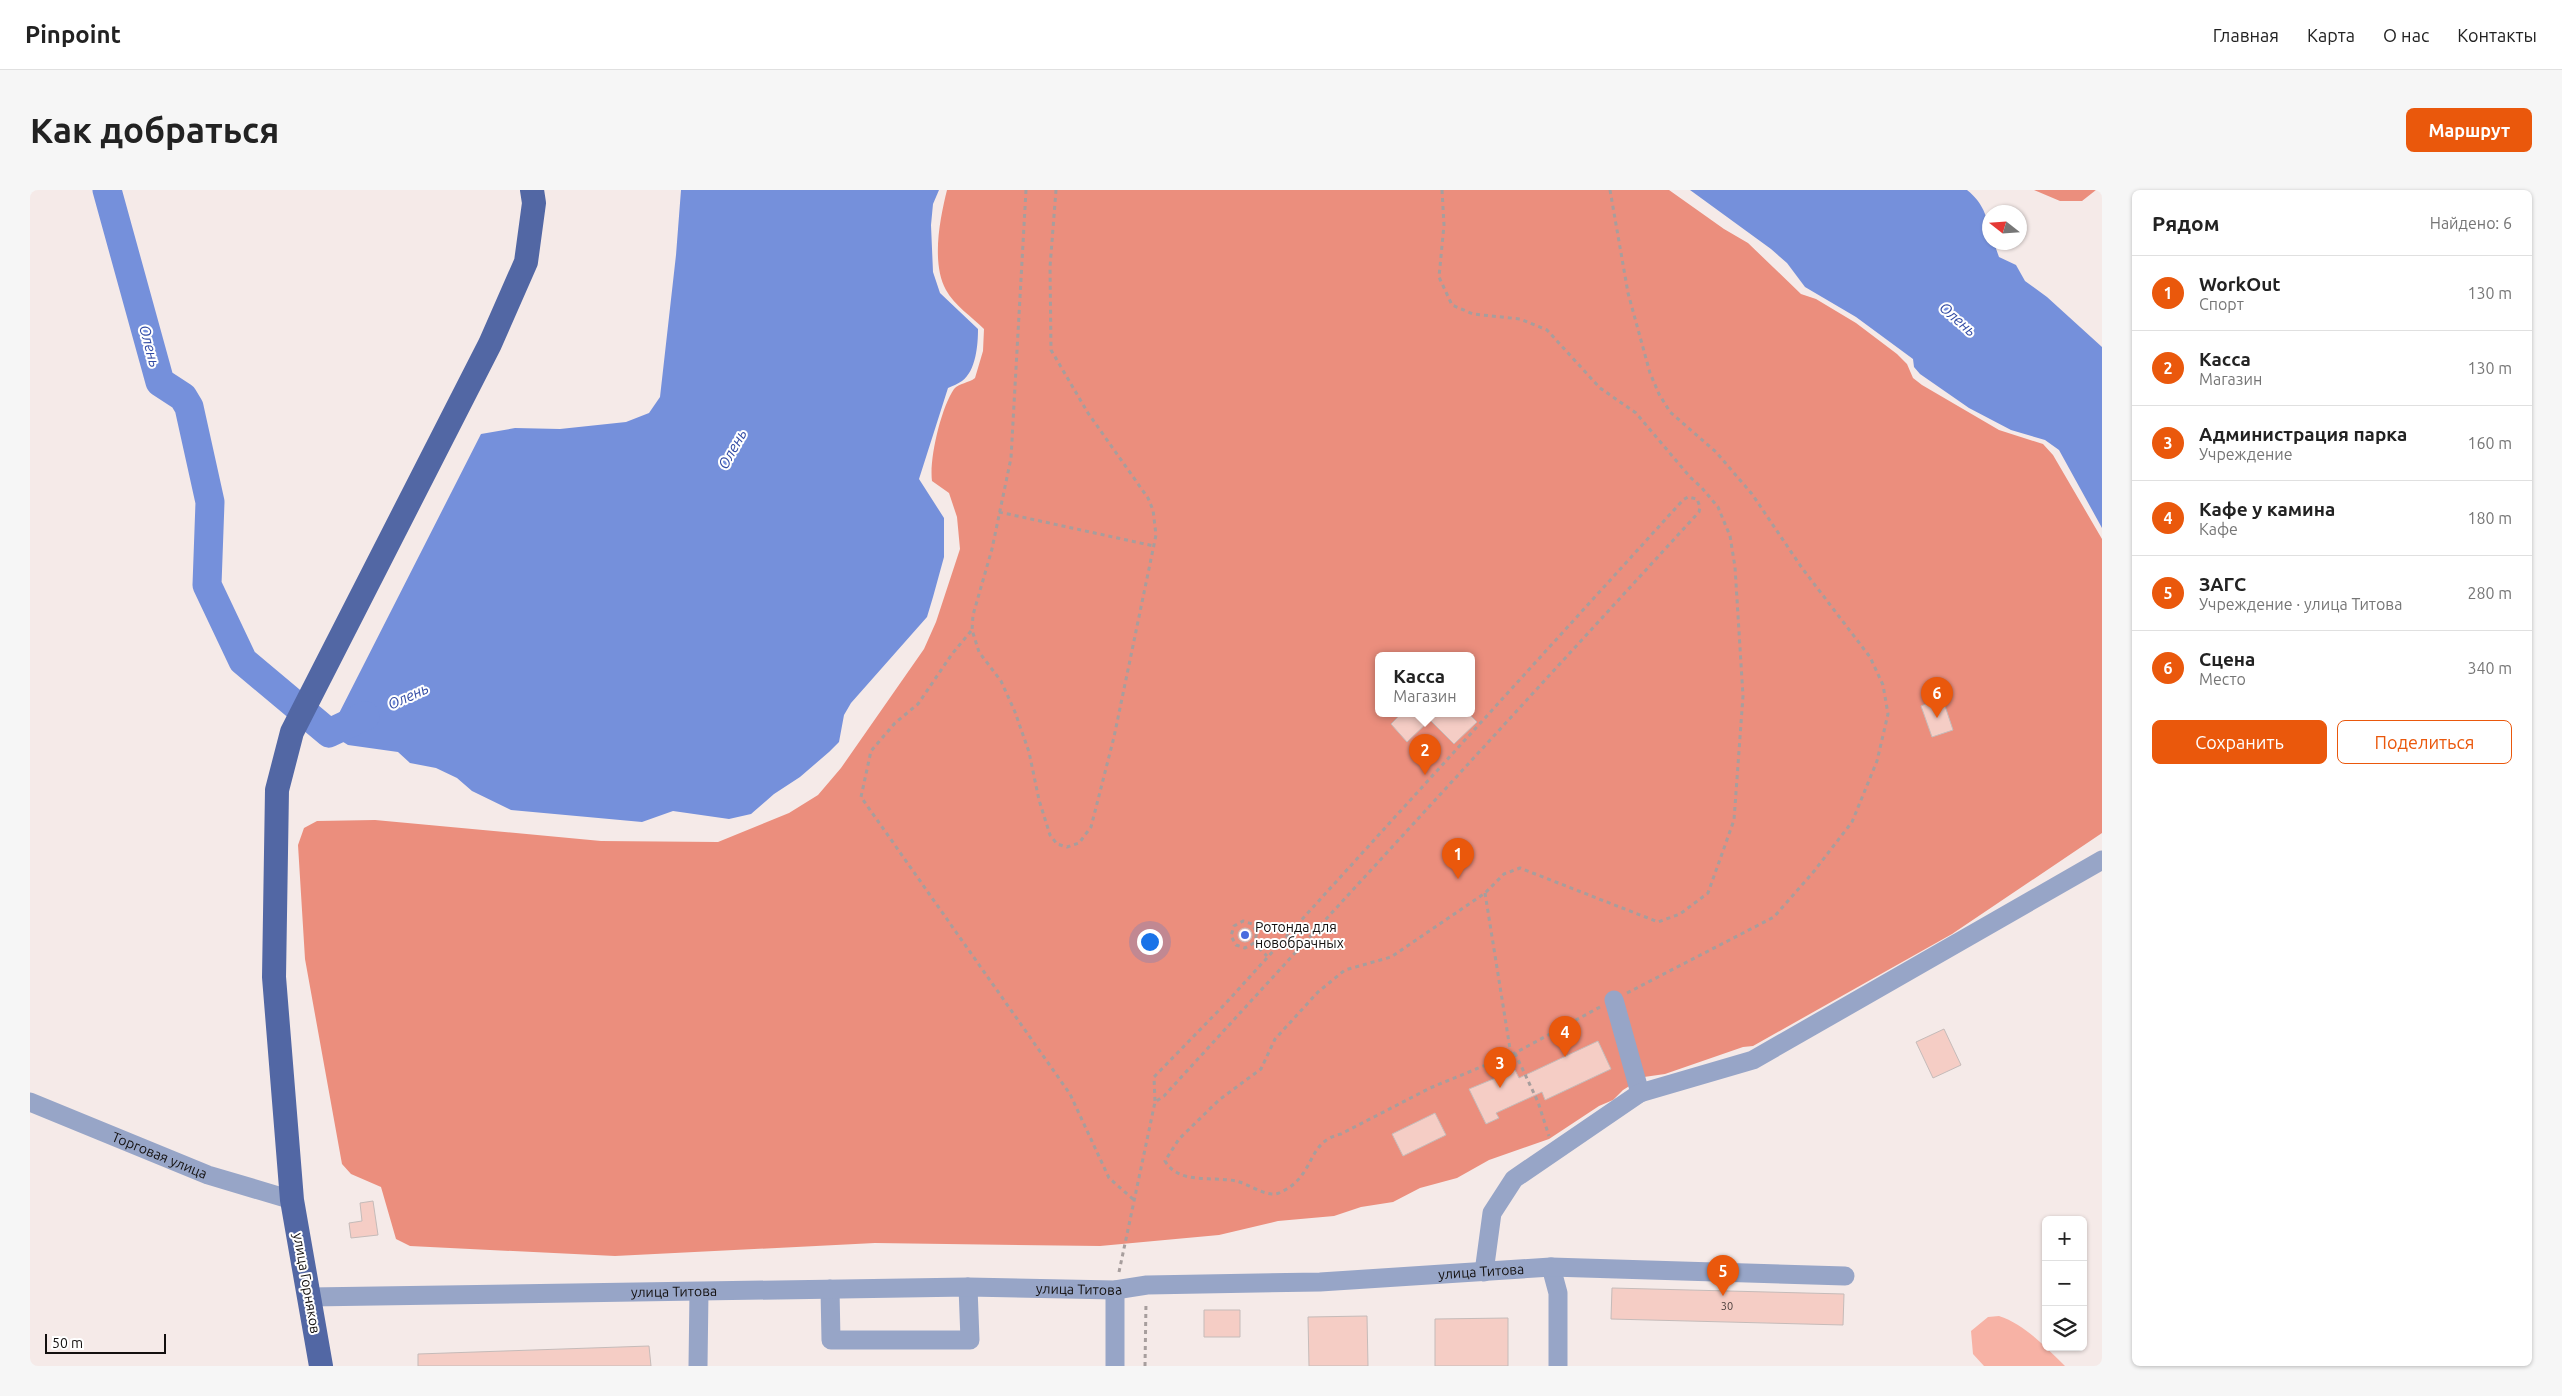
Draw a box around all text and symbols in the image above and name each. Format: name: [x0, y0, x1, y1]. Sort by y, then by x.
text: Pinpoint: [25, 21, 121, 48]
text: Главная: [2213, 25, 2279, 45]
text: Карта: [2307, 25, 2355, 45]
text: О нас: [2383, 25, 2429, 45]
text: Контакты: [2457, 25, 2537, 45]
button: Маршрут: [2406, 108, 2532, 152]
text: Как добраться: [30, 110, 279, 150]
north arrow: [1982, 205, 2027, 250]
text: Рядом: [2152, 211, 2220, 235]
text: Найдено: 6: [2430, 214, 2512, 232]
text: WorkOut: [2199, 273, 2281, 295]
text: 1: [2163, 284, 2173, 302]
text: 130 m: [2467, 284, 2512, 302]
text: Спорт: [2199, 295, 2244, 313]
water label: Олень: [1936, 298, 1980, 340]
water label: Олень: [136, 323, 164, 369]
text: Касса: [2199, 348, 2251, 370]
text: 2: [2163, 359, 2173, 377]
text: 130 m: [2467, 359, 2512, 377]
text: Магазин: [2199, 370, 2262, 388]
text: Администрация парка: [2199, 423, 2407, 445]
water label: Олень: [714, 426, 750, 472]
text: 3: [2163, 434, 2173, 452]
text: 160 m: [2467, 434, 2512, 452]
text: Учреждение: [2199, 445, 2293, 463]
text: Кафе у камина: [2199, 498, 2335, 520]
text: 4: [2163, 509, 2173, 527]
text: 180 m: [2467, 509, 2512, 527]
text: Кафе: [2199, 520, 2238, 538]
text: ЗАГС: [2199, 573, 2246, 595]
text: 5: [2163, 584, 2173, 602]
text: 280 m: [2467, 584, 2512, 602]
text: Учреждение · улица Титова: [2199, 595, 2402, 613]
text: Сцена: [2199, 648, 2255, 670]
popup: [1375, 652, 1475, 717]
text: 6: [2163, 659, 2173, 677]
text: 340 m: [2467, 659, 2512, 677]
text: Касса: [1393, 665, 1445, 687]
text: Место: [2199, 670, 2246, 688]
pin: 6: [1921, 677, 1953, 718]
water label: Олень: [385, 679, 431, 713]
text: Магазин: [1393, 687, 1457, 705]
button: Сохранить: [2152, 720, 2327, 764]
button: Поделиться: [2337, 720, 2512, 764]
pin: 2: [1409, 734, 1441, 775]
pin: 1: [1442, 838, 1474, 879]
place label: Ротонда для новобрачных: [1255, 919, 1344, 951]
your location: [1137, 929, 1163, 955]
marker: Ротонда для новобрачных: [1239, 929, 1251, 941]
pin: 4: [1549, 1016, 1581, 1057]
pin: 3: [1484, 1047, 1516, 1088]
street label: Торговая улица: [110, 1128, 209, 1182]
map controls: [2042, 1216, 2087, 1351]
button: +: [2042, 1216, 2087, 1261]
street label: улица Горняков: [290, 1231, 324, 1335]
pin: 5: [1707, 1255, 1739, 1296]
street label: улица Титова: [1438, 1261, 1525, 1282]
button: −: [2042, 1261, 2087, 1306]
street label: улица Титова: [1036, 1280, 1123, 1298]
street label: улица Титова: [631, 1283, 717, 1300]
house number: 30: [1721, 1300, 1733, 1312]
button: layers: [2042, 1306, 2087, 1351]
scale bar: [45, 1331, 166, 1354]
text: 50 m: [52, 1335, 83, 1351]

